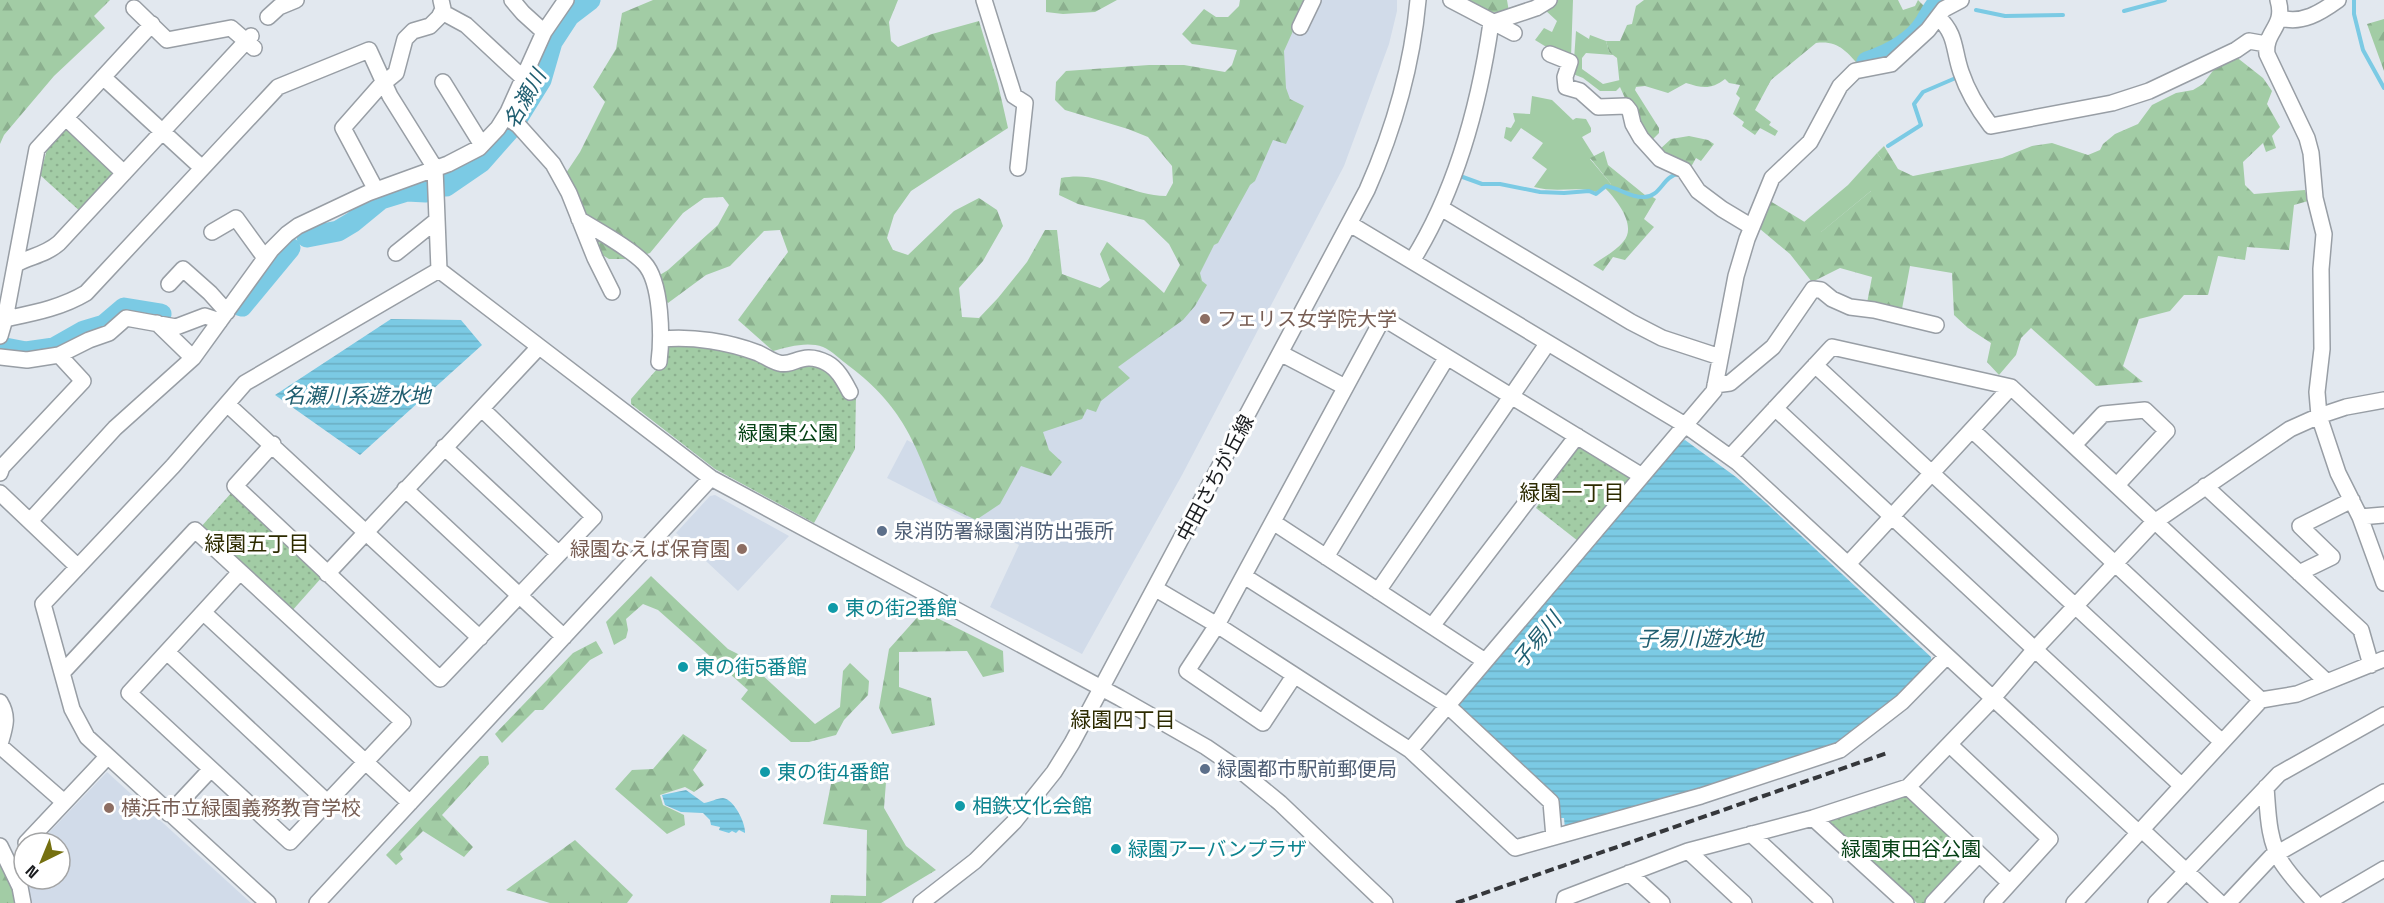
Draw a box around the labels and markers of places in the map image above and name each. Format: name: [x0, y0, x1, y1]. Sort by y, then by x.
place label: フェリス女学院大学: [1217, 306, 1397, 332]
marker: フェリス女学院大学: [1198, 312, 1212, 326]
place label: 泉消防署緑園消防出張所: [894, 518, 1114, 544]
marker: 泉消防署緑園消防出張所: [875, 524, 889, 538]
place label: 緑園なえば保育園: [570, 536, 730, 562]
marker: 緑園なえば保育園: [735, 542, 749, 556]
place label: 東の街2番館: [845, 595, 957, 621]
marker: 東の街2番館: [826, 601, 840, 615]
place label: 東の街5番館: [695, 654, 807, 680]
marker: 東の街5番館: [676, 660, 690, 674]
place label: 緑園都市駅前郵便局: [1217, 756, 1397, 782]
place label: 東の街4番館: [777, 759, 890, 785]
marker: 緑園都市駅前郵便局: [1198, 762, 1212, 776]
marker: 東の街4番館: [758, 765, 772, 779]
place label: 相鉄文化会館: [972, 793, 1092, 819]
place label: 横浜市立緑園義務教育学校: [121, 795, 361, 821]
marker: 相鉄文化会館: [953, 799, 967, 813]
marker: 横浜市立緑園義務教育学校: [102, 801, 116, 815]
place label: 緑園アーバンプラザ: [1128, 836, 1307, 862]
marker: 緑園アーバンプラザ: [1109, 842, 1123, 856]

